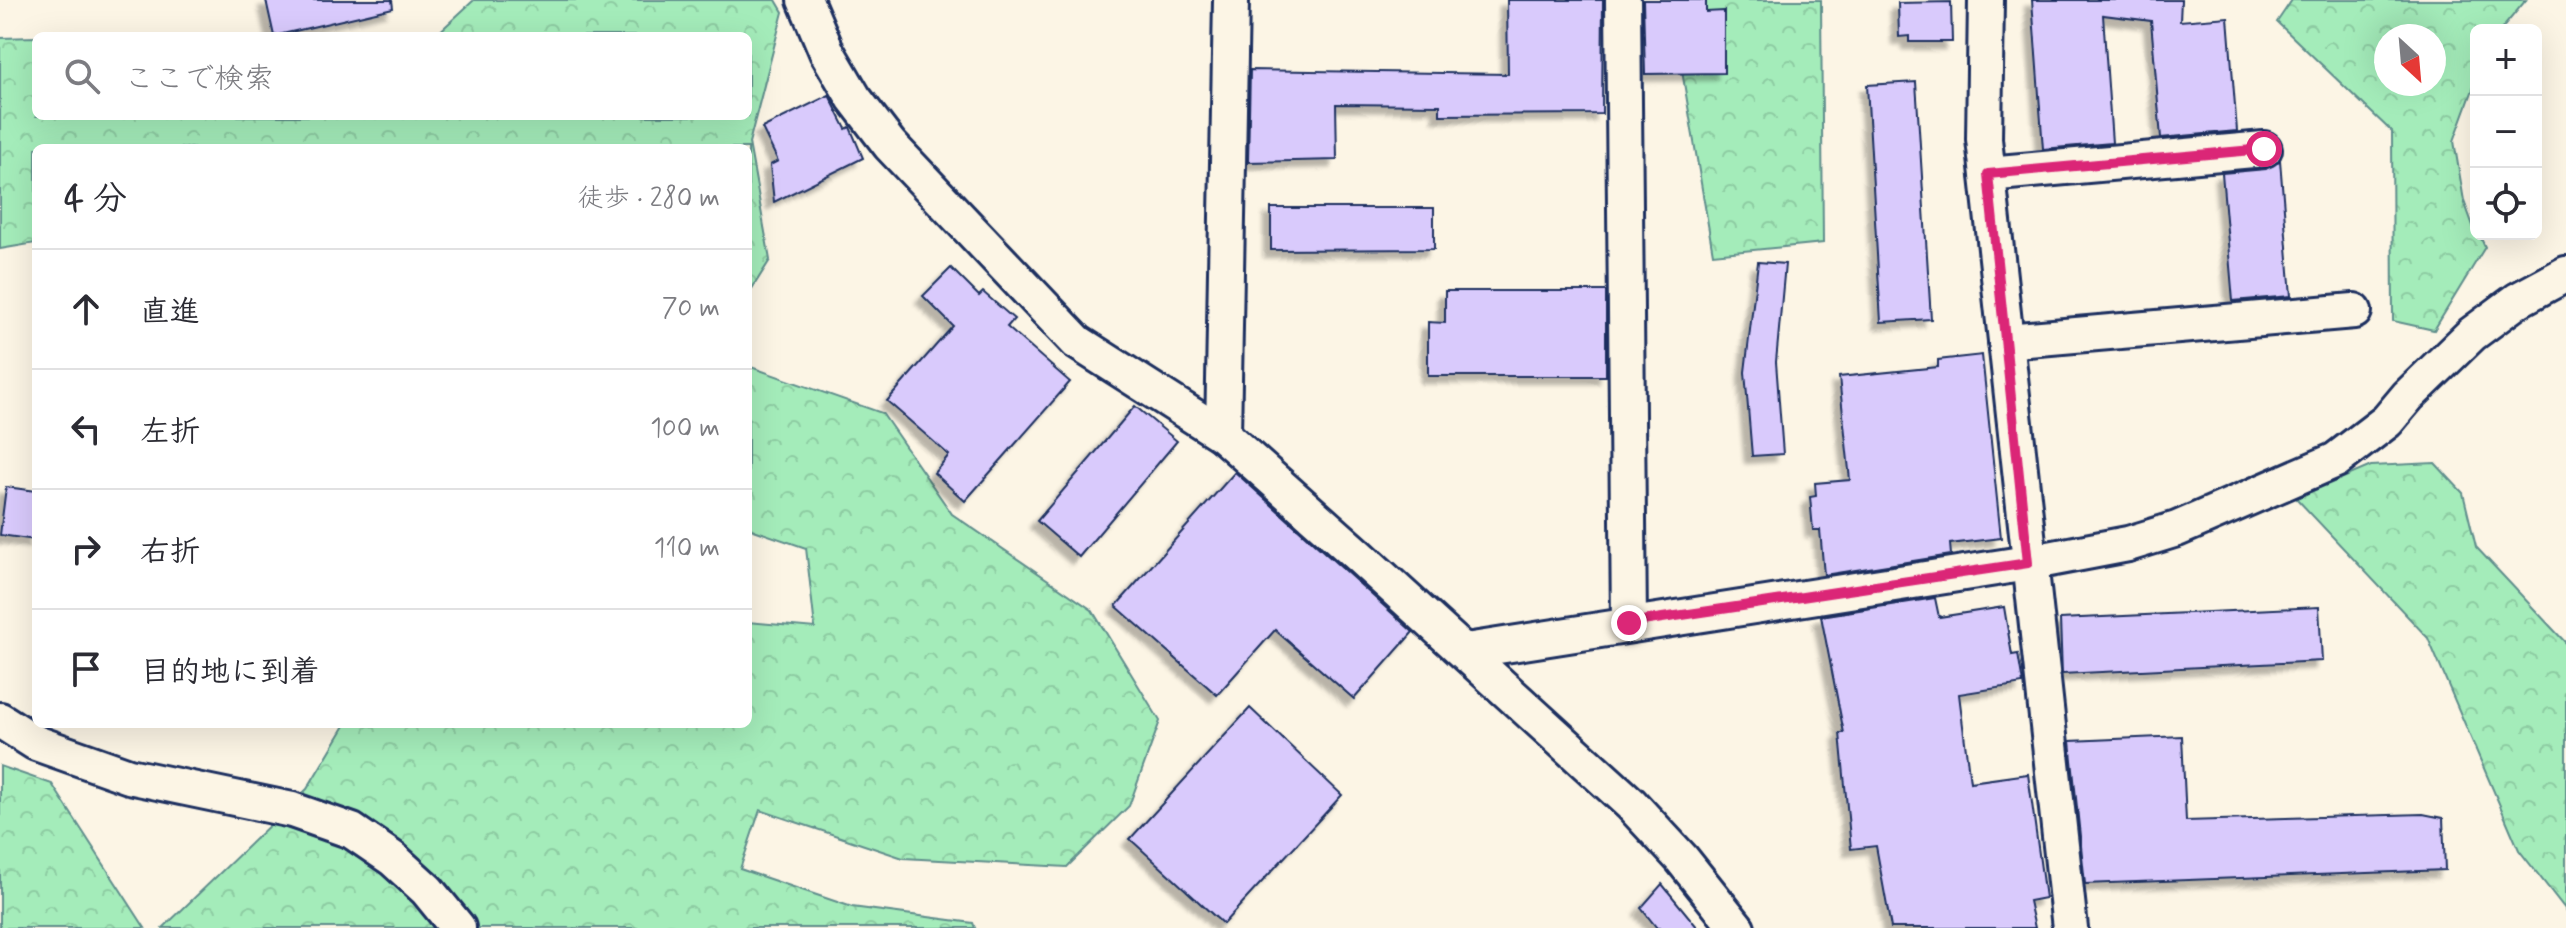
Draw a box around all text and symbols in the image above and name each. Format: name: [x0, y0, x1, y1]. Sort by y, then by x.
north arrow: [2374, 24, 2446, 96]
map controls: [2470, 24, 2542, 240]
button: +: [2470, 24, 2542, 96]
search box: [32, 32, 752, 120]
icon: search: [60, 54, 104, 98]
text: ここで検索: [124, 60, 274, 99]
button: −: [2470, 96, 2542, 168]
route start: [2246, 131, 2282, 167]
button: locate: [2470, 168, 2542, 240]
text: 4 分: [64, 177, 127, 222]
text: 徒歩 · 280 m: [578, 182, 720, 216]
icon: ahead: [64, 287, 108, 331]
text: 70 m: [662, 292, 720, 326]
text: 直進: [140, 293, 200, 332]
icon: left: [64, 407, 108, 451]
text: 100 m: [650, 412, 720, 446]
text: 左折: [140, 413, 200, 452]
icon: right: [64, 527, 108, 571]
text: 110 m: [654, 532, 720, 566]
text: 右折: [140, 533, 200, 572]
route end: [1611, 605, 1647, 641]
icon: arrive: [64, 647, 108, 691]
text: 目的地に到着: [140, 653, 320, 692]

